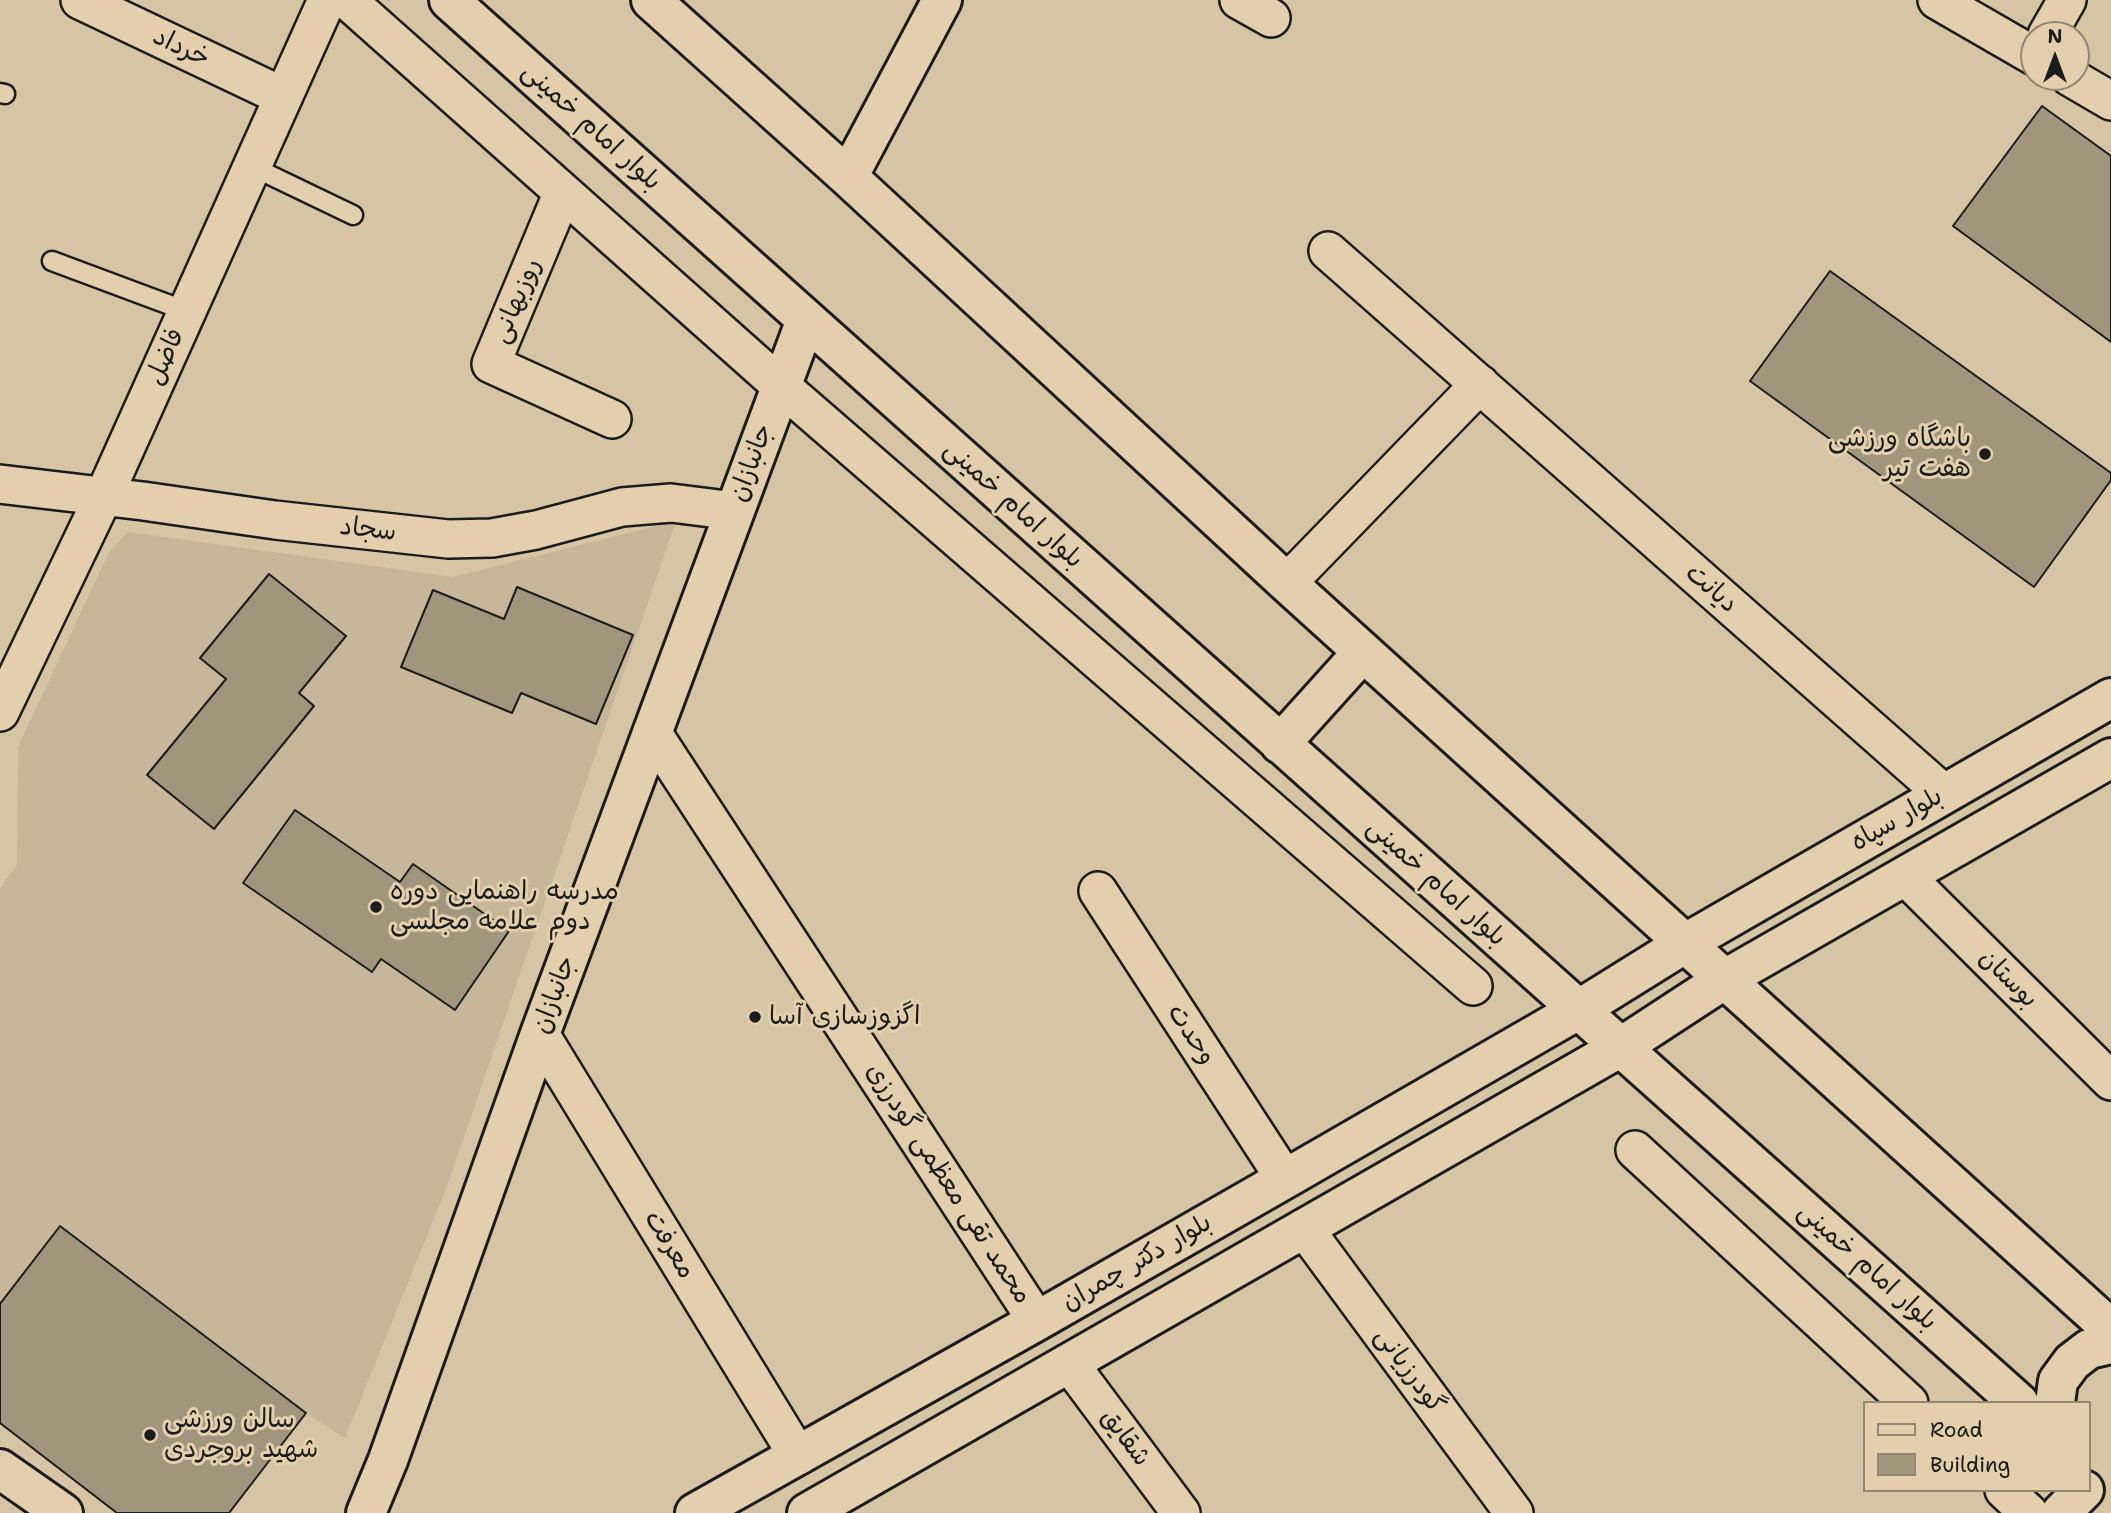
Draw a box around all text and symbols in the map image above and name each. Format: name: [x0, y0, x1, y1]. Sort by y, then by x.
street label: خرداد: [147, 21, 215, 75]
north arrow: [2020, 21, 2090, 91]
text: N: [2047, 24, 2063, 49]
street label: بلوار امام خمینی: [515, 56, 667, 198]
street label: روزبهانی: [485, 254, 549, 348]
street label: فاضل: [140, 324, 192, 390]
street label: جانبازان: [724, 420, 780, 506]
place label: باشگاه ورزشی هفت تیر: [1828, 423, 1971, 485]
street label: بلوار امام خمینی: [937, 434, 1089, 576]
marker: باشگاه ورزشی هفت تیر: [1977, 446, 1993, 462]
street label: سجاد: [338, 512, 398, 548]
street label: دیانت: [1678, 558, 1744, 620]
street label: بلوار سپاه: [1846, 781, 1948, 859]
street label: بلوار امام خمینی: [1360, 812, 1512, 954]
place label: مدرسه راهنمایی دوره دوم علامه مجلسی: [390, 876, 619, 938]
marker: مدرسه راهنمایی دوره دوم علامه مجلسی: [368, 899, 384, 915]
street label: بوستان: [1972, 943, 2044, 1015]
street label: جانبازان: [527, 952, 583, 1038]
street label: وحدت: [1160, 999, 1222, 1071]
place label: اگزوزسازی آسا: [769, 1001, 920, 1033]
marker: اگزوزسازی آسا: [747, 1009, 763, 1025]
street label: محمد تقی معظمی گودرزی: [858, 1058, 1038, 1310]
street label: بلوار امام خمینی: [1791, 1196, 1943, 1338]
street label: معرفت: [637, 1205, 701, 1285]
street label: بلوار دکتر چمران: [1057, 1208, 1217, 1318]
street label: گودرزیانی: [1367, 1322, 1451, 1420]
legend: [1862, 1401, 2090, 1492]
street label: شقایق: [1093, 1403, 1157, 1473]
place label: سالن ورزشی شهید بروجردی: [164, 1404, 318, 1466]
text: Road: [1930, 1416, 1983, 1444]
marker: سالن ورزشی شهید بروجردی: [142, 1427, 158, 1443]
text: Building: [1930, 1451, 2010, 1479]

